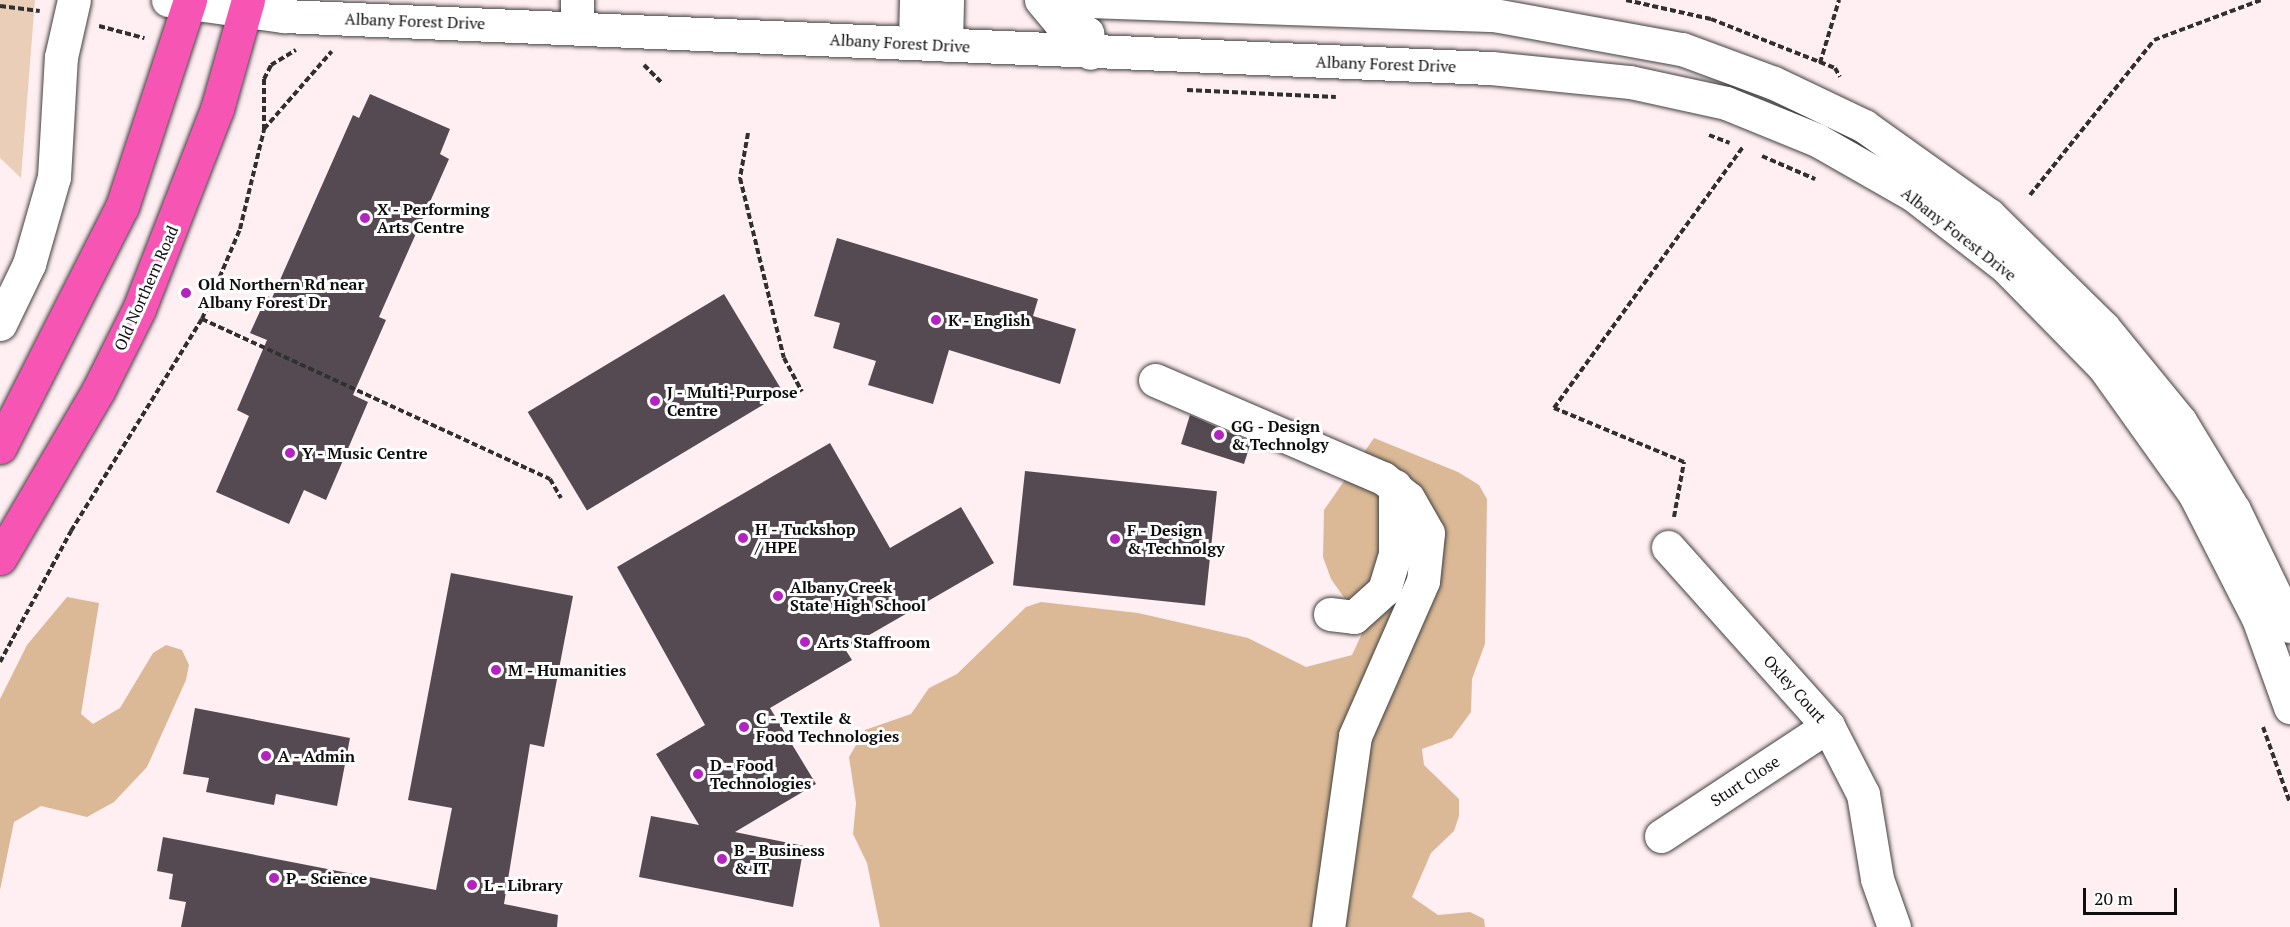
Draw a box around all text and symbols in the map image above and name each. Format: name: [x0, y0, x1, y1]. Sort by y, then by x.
street label: Albany Forest Drive: [344, 9, 486, 33]
street label: Albany Forest Drive: [829, 30, 971, 56]
street label: Albany Forest Drive: [1315, 52, 1457, 76]
street label: Albany Forest Drive: [1898, 183, 2020, 285]
place label: X - Performing Arts Centre: [377, 199, 491, 237]
marker: X - Performing Arts Centre: [358, 211, 372, 225]
street label: Old Northern Road: [110, 223, 182, 353]
place label: Old Northern Rd near Albany Forest Dr: [198, 274, 364, 312]
marker: Old Northern Rd near Albany Forest Dr: [179, 286, 193, 300]
place label: K - English: [948, 310, 1032, 330]
marker: K - English: [929, 313, 943, 327]
place label: J - Multi-Purpose Centre: [667, 382, 799, 420]
marker: J - Multi-Purpose Centre: [648, 394, 662, 408]
place label: GG - Design & Technolgy: [1231, 416, 1329, 454]
marker: GG - Design & Technolgy: [1212, 428, 1226, 442]
place label: Y - Music Centre: [302, 443, 429, 463]
marker: Y - Music Centre: [283, 446, 297, 460]
place label: H - Tuckshop / HPE: [755, 519, 857, 557]
place label: F - Design & Technolgy: [1127, 520, 1225, 558]
marker: H - Tuckshop / HPE: [736, 531, 750, 545]
marker: F - Design & Technolgy: [1108, 532, 1122, 546]
place label: Albany Creek State High School: [790, 577, 926, 615]
marker: Albany Creek State High School: [771, 589, 785, 603]
place label: Arts Staffroom: [817, 632, 930, 652]
marker: Arts Staffroom: [798, 635, 812, 649]
street label: Oxley Court: [1760, 651, 1830, 727]
place label: M - Humanities: [508, 660, 627, 680]
marker: M - Humanities: [489, 663, 503, 677]
place label: C - Textile & Food Technologies: [756, 708, 899, 746]
marker: C - Textile & Food Technologies: [737, 720, 751, 734]
place label: A - Admin: [278, 746, 357, 766]
marker: A - Admin: [259, 749, 273, 763]
street label: Sturt Close: [1707, 752, 1783, 810]
place label: D - Food Technologies: [710, 755, 811, 793]
marker: D - Food Technologies: [691, 767, 705, 781]
place label: B - Business & IT: [734, 840, 826, 878]
marker: B - Business & IT: [715, 852, 729, 866]
place label: P - Science: [286, 868, 368, 888]
marker: P - Science: [267, 871, 281, 885]
place label: L - Library: [484, 875, 564, 895]
scale bar: [2086, 876, 2180, 914]
marker: L - Library: [465, 878, 479, 892]
text: 20 m: [2094, 886, 2133, 910]

